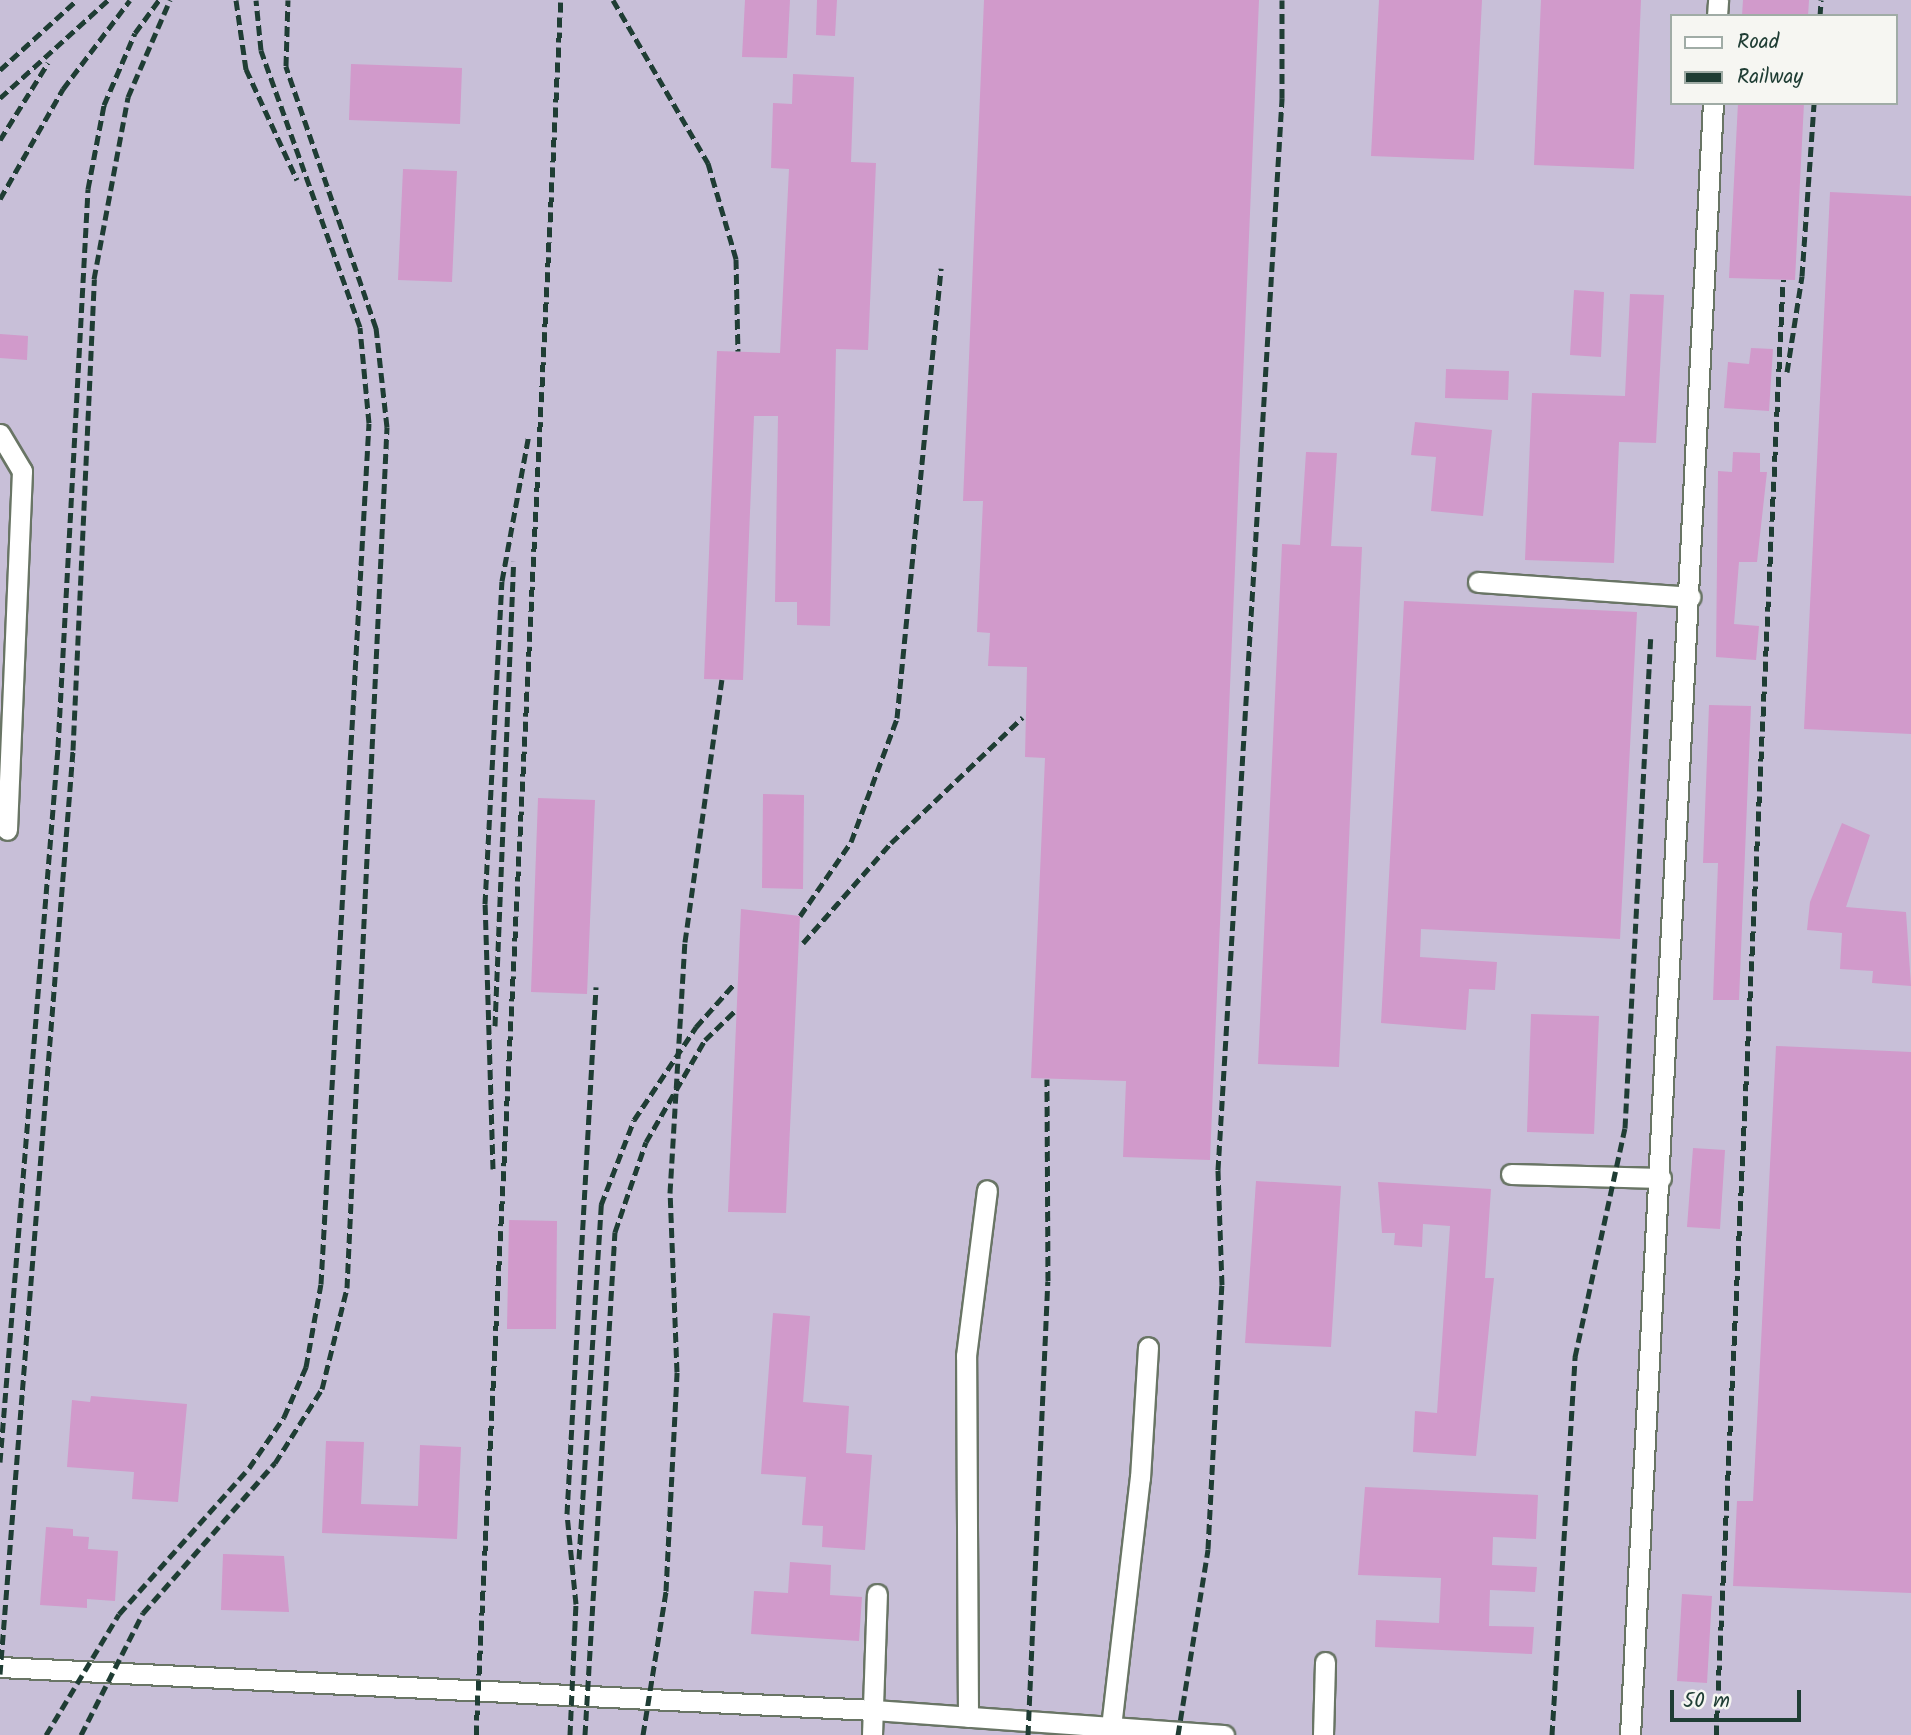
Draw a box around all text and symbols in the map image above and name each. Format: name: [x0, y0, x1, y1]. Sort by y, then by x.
legend: [1670, 14, 1897, 105]
text: Road: [1737, 26, 1779, 59]
text: Railway: [1737, 61, 1803, 94]
scale bar: [1673, 1676, 1804, 1720]
text: 50 m: [1683, 1685, 1730, 1718]

